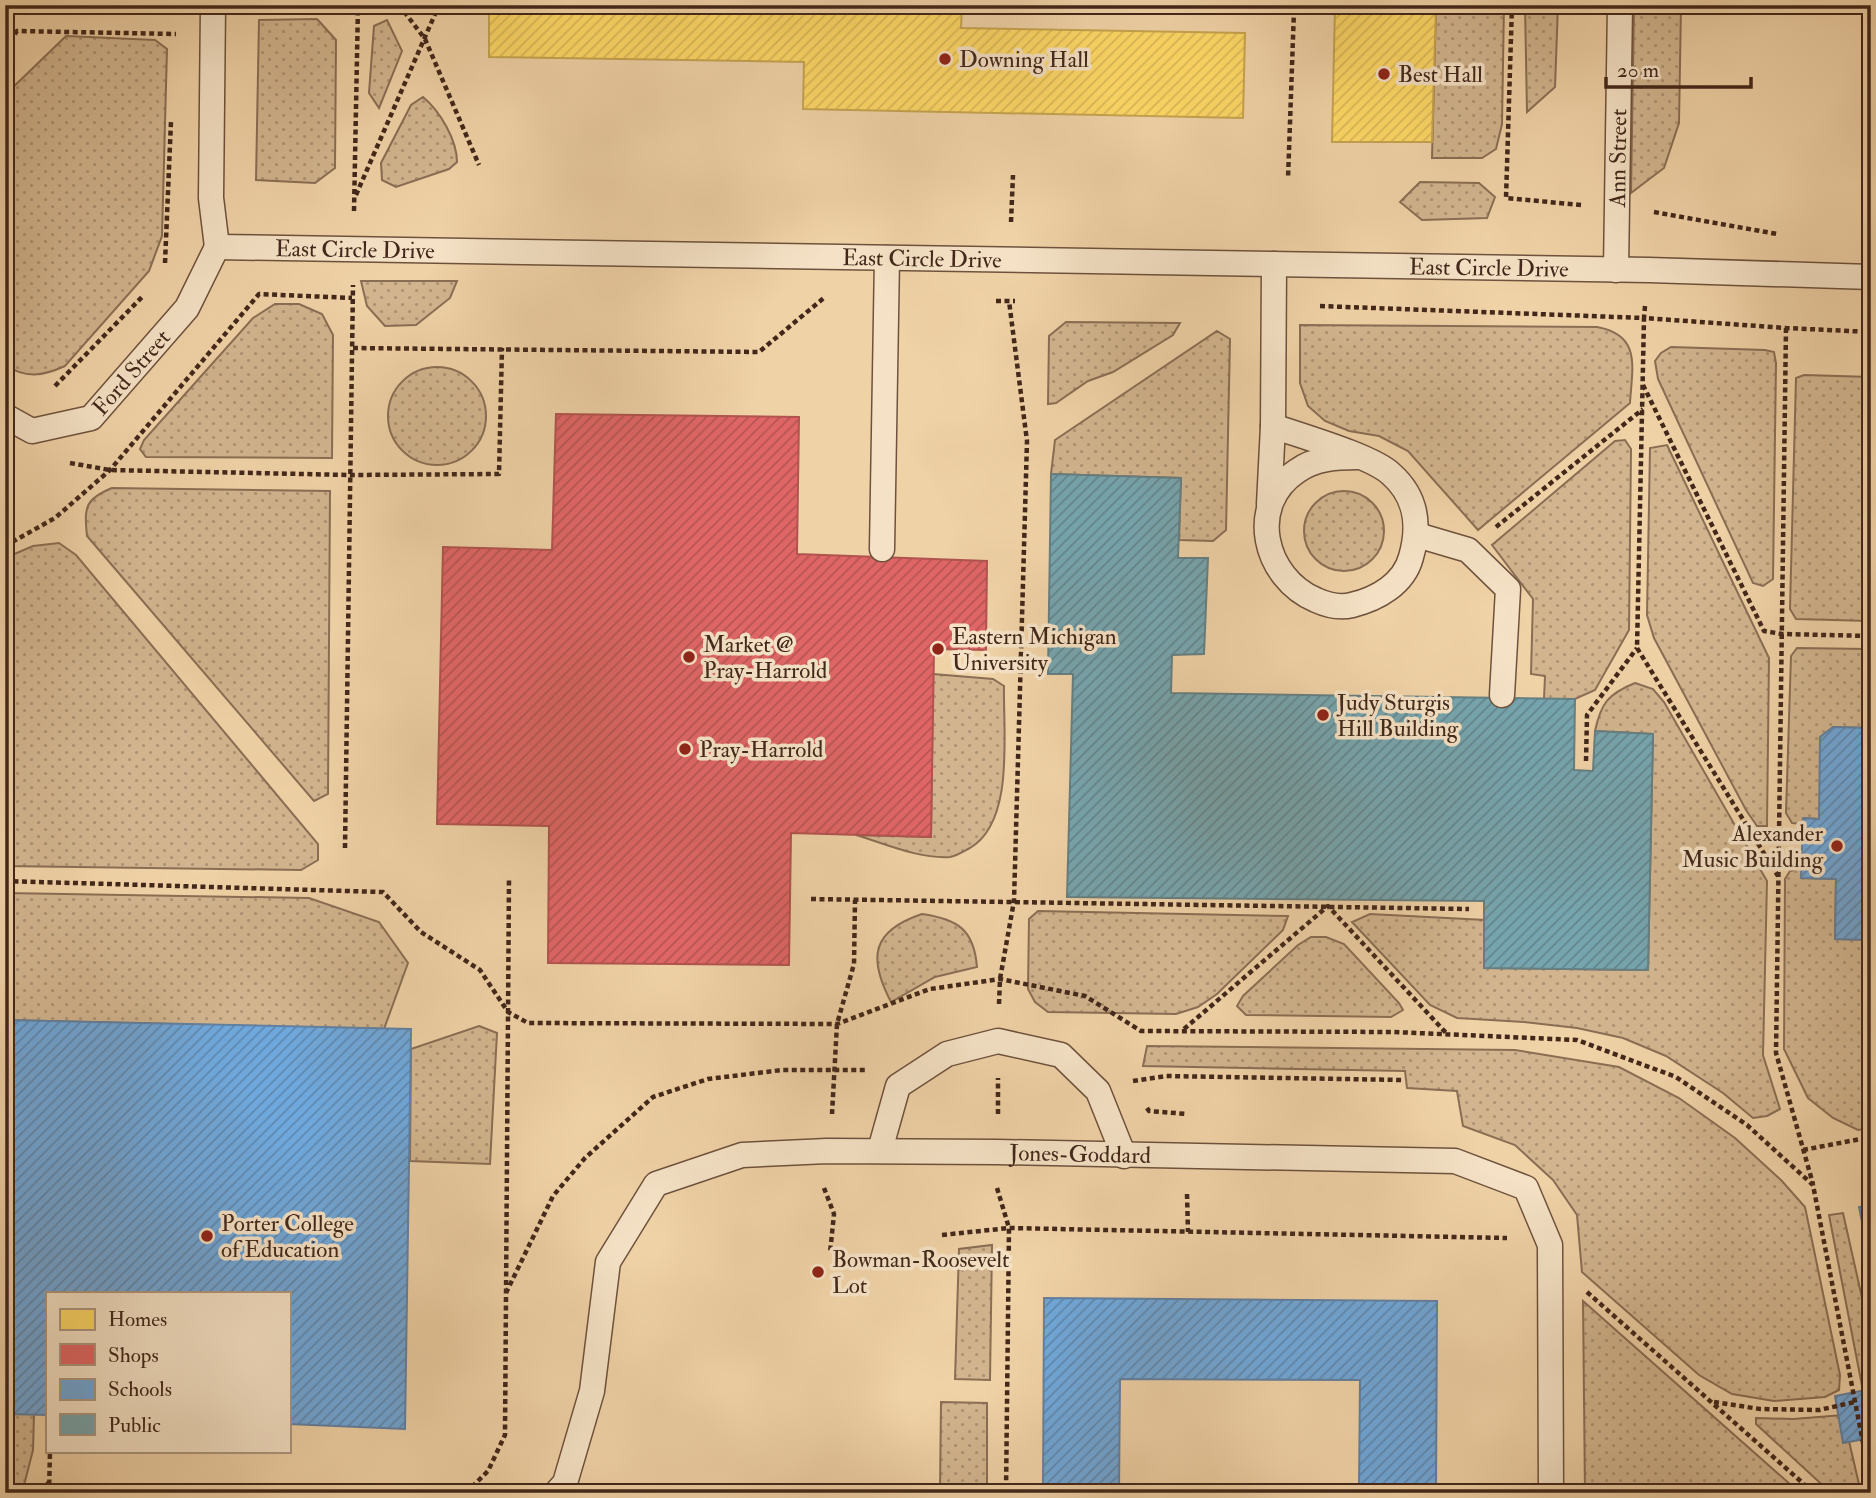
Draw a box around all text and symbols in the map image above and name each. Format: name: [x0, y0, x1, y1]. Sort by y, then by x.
place label: Downing Hall: [959, 45, 1089, 74]
scale bar: [1606, 46, 1752, 90]
marker: Downing Hall: [937, 51, 953, 67]
text: 20 m: [1617, 57, 1659, 84]
place label: Best Hall: [1398, 60, 1483, 89]
marker: Best Hall: [1376, 66, 1392, 82]
street label: Ann Street: [1603, 108, 1633, 209]
street label: East Circle Drive: [275, 234, 435, 266]
street label: East Circle Drive: [842, 243, 1002, 275]
street label: East Circle Drive: [1409, 252, 1569, 284]
street label: Ford Street: [86, 323, 177, 422]
place label: Eastern Michigan University: [952, 622, 1117, 677]
place label: Market @ Pray-Harrold: [703, 630, 827, 685]
marker: Eastern Michigan University: [930, 641, 946, 657]
marker: Market @ Pray-Harrold: [681, 649, 697, 665]
place label: Judy Sturgis Hill Building: [1336, 688, 1459, 743]
marker: Judy Sturgis Hill Building: [1315, 707, 1331, 723]
place label: Pray-Harrold: [699, 735, 823, 764]
marker: Pray-Harrold: [677, 741, 693, 757]
place label: Alexander Music Building: [1682, 819, 1824, 874]
marker: Alexander Music Building: [1829, 838, 1845, 854]
street label: Jones-Goddard: [1008, 1138, 1151, 1170]
place label: Porter College of Education: [221, 1209, 354, 1264]
marker: Porter College of Education: [199, 1228, 215, 1244]
place label: Bowman-Roosevelt Lot: [832, 1245, 1009, 1300]
marker: Bowman-Roosevelt Lot: [810, 1264, 826, 1280]
legend: [46, 1292, 290, 1452]
text: Homes: [108, 1306, 167, 1333]
text: Shops: [108, 1342, 159, 1369]
text: Schools: [108, 1376, 172, 1403]
text: Public: [108, 1412, 161, 1439]

